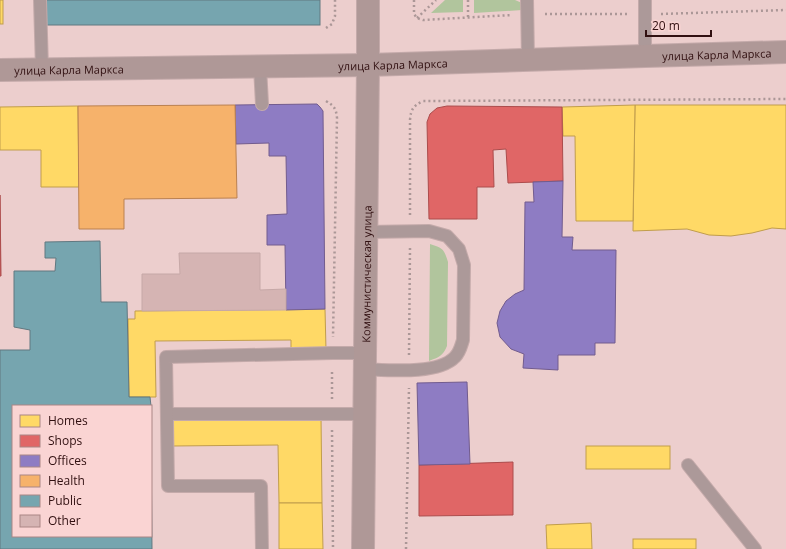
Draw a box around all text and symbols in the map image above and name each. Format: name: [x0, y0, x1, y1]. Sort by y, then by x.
scale bar: [646, 12, 711, 38]
text: 20 m: [652, 17, 680, 34]
street label: улица Карла Маркса: [662, 45, 772, 63]
street label: улица Карла Маркса: [338, 55, 448, 73]
street label: улица Карла Маркса: [14, 61, 124, 77]
street label: Коммунистическая улица: [358, 205, 374, 343]
legend: [12, 405, 152, 537]
text: Homes: [48, 412, 88, 429]
text: Shops: [48, 432, 83, 449]
text: Offices: [48, 452, 87, 469]
text: Health: [48, 472, 85, 489]
text: Public: [48, 492, 82, 509]
text: Other: [48, 512, 81, 529]

